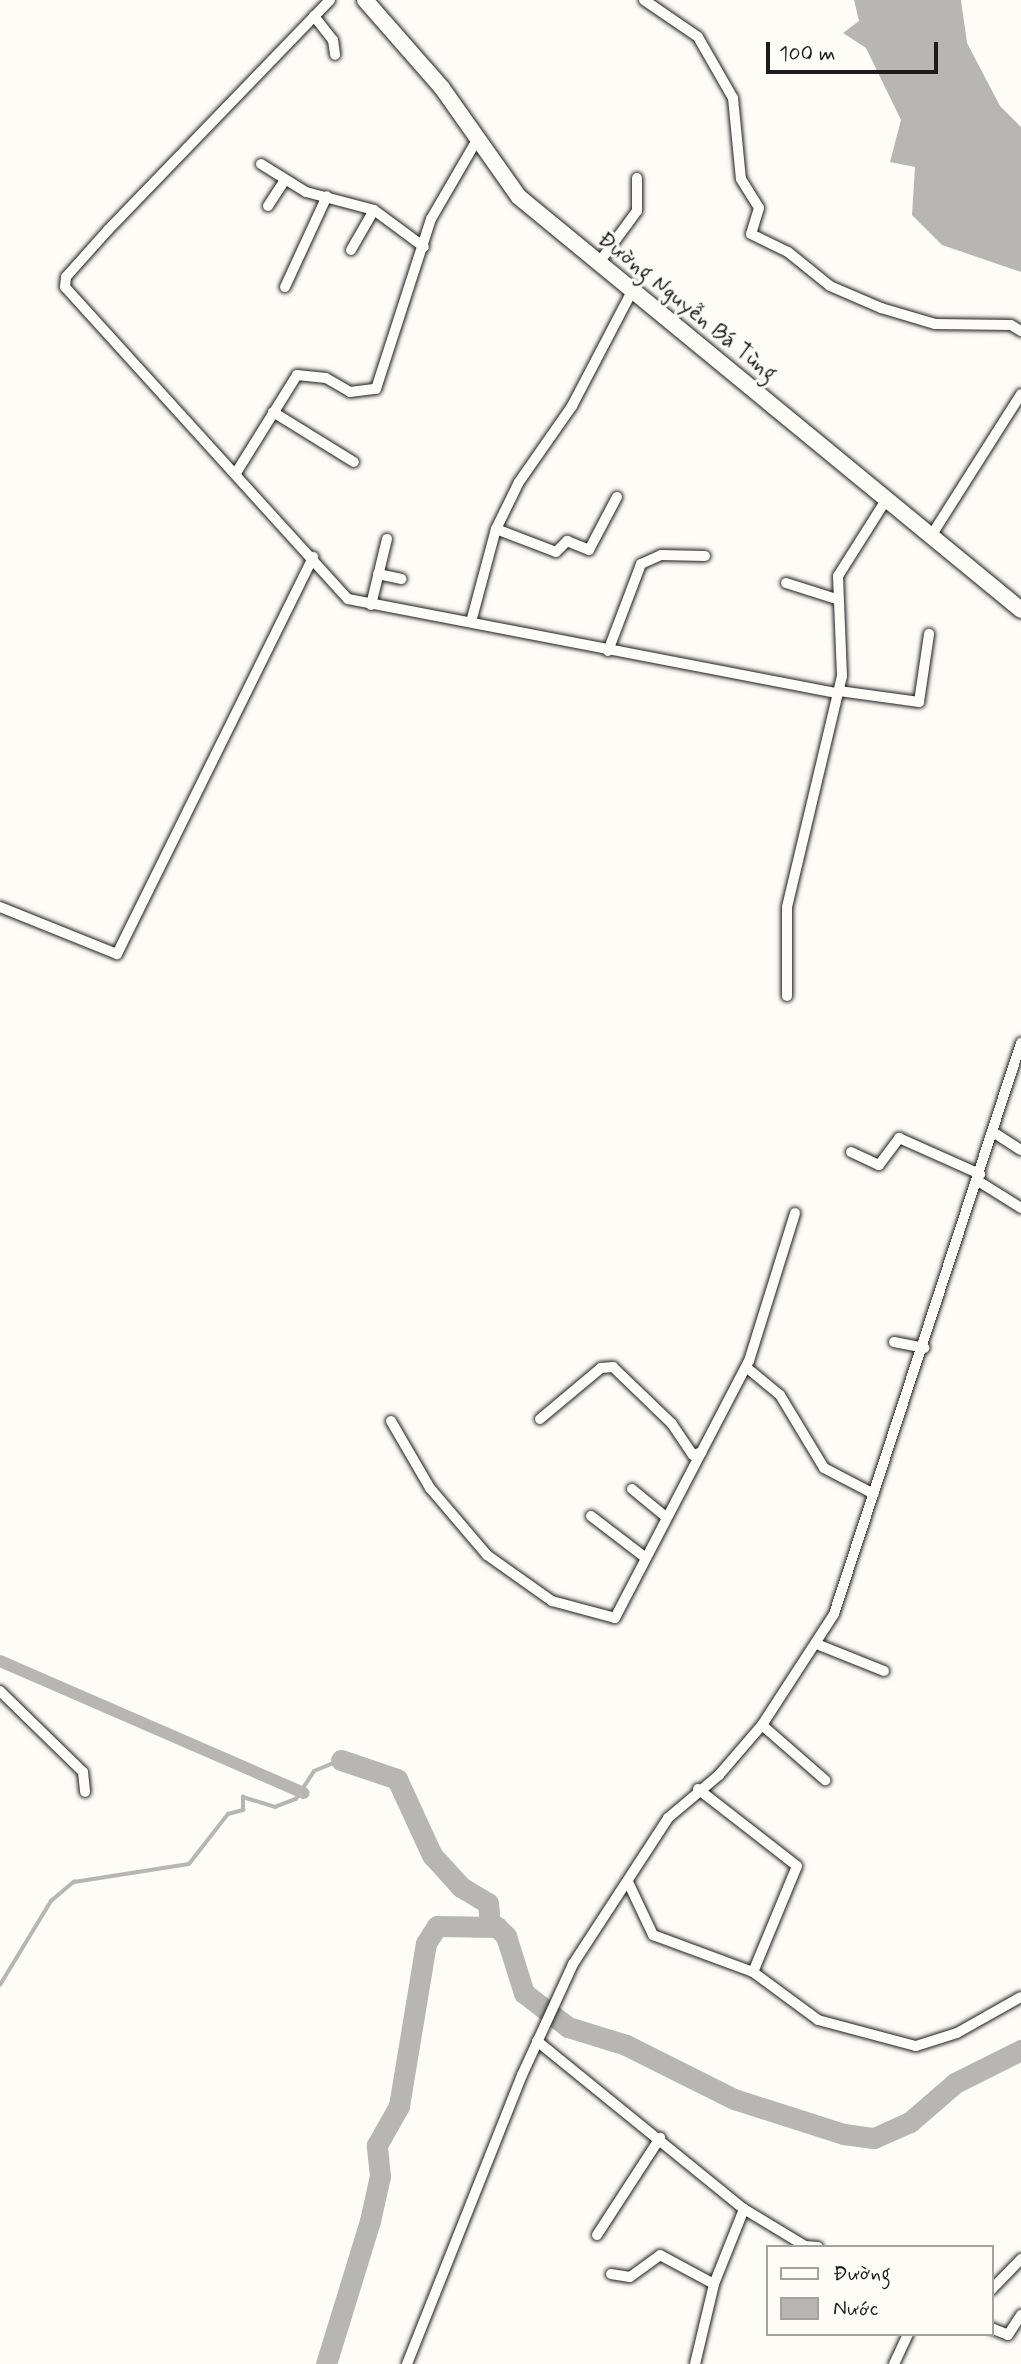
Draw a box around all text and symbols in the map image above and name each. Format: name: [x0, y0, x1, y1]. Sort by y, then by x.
scale bar: [769, 28, 940, 72]
text: 100 m: [779, 40, 835, 68]
street label: Đường Nguyễn Bá Tùng: [591, 226, 783, 388]
legend: [766, 2245, 993, 2336]
text: Đường: [833, 2260, 891, 2288]
text: Nước: [833, 2295, 878, 2323]

